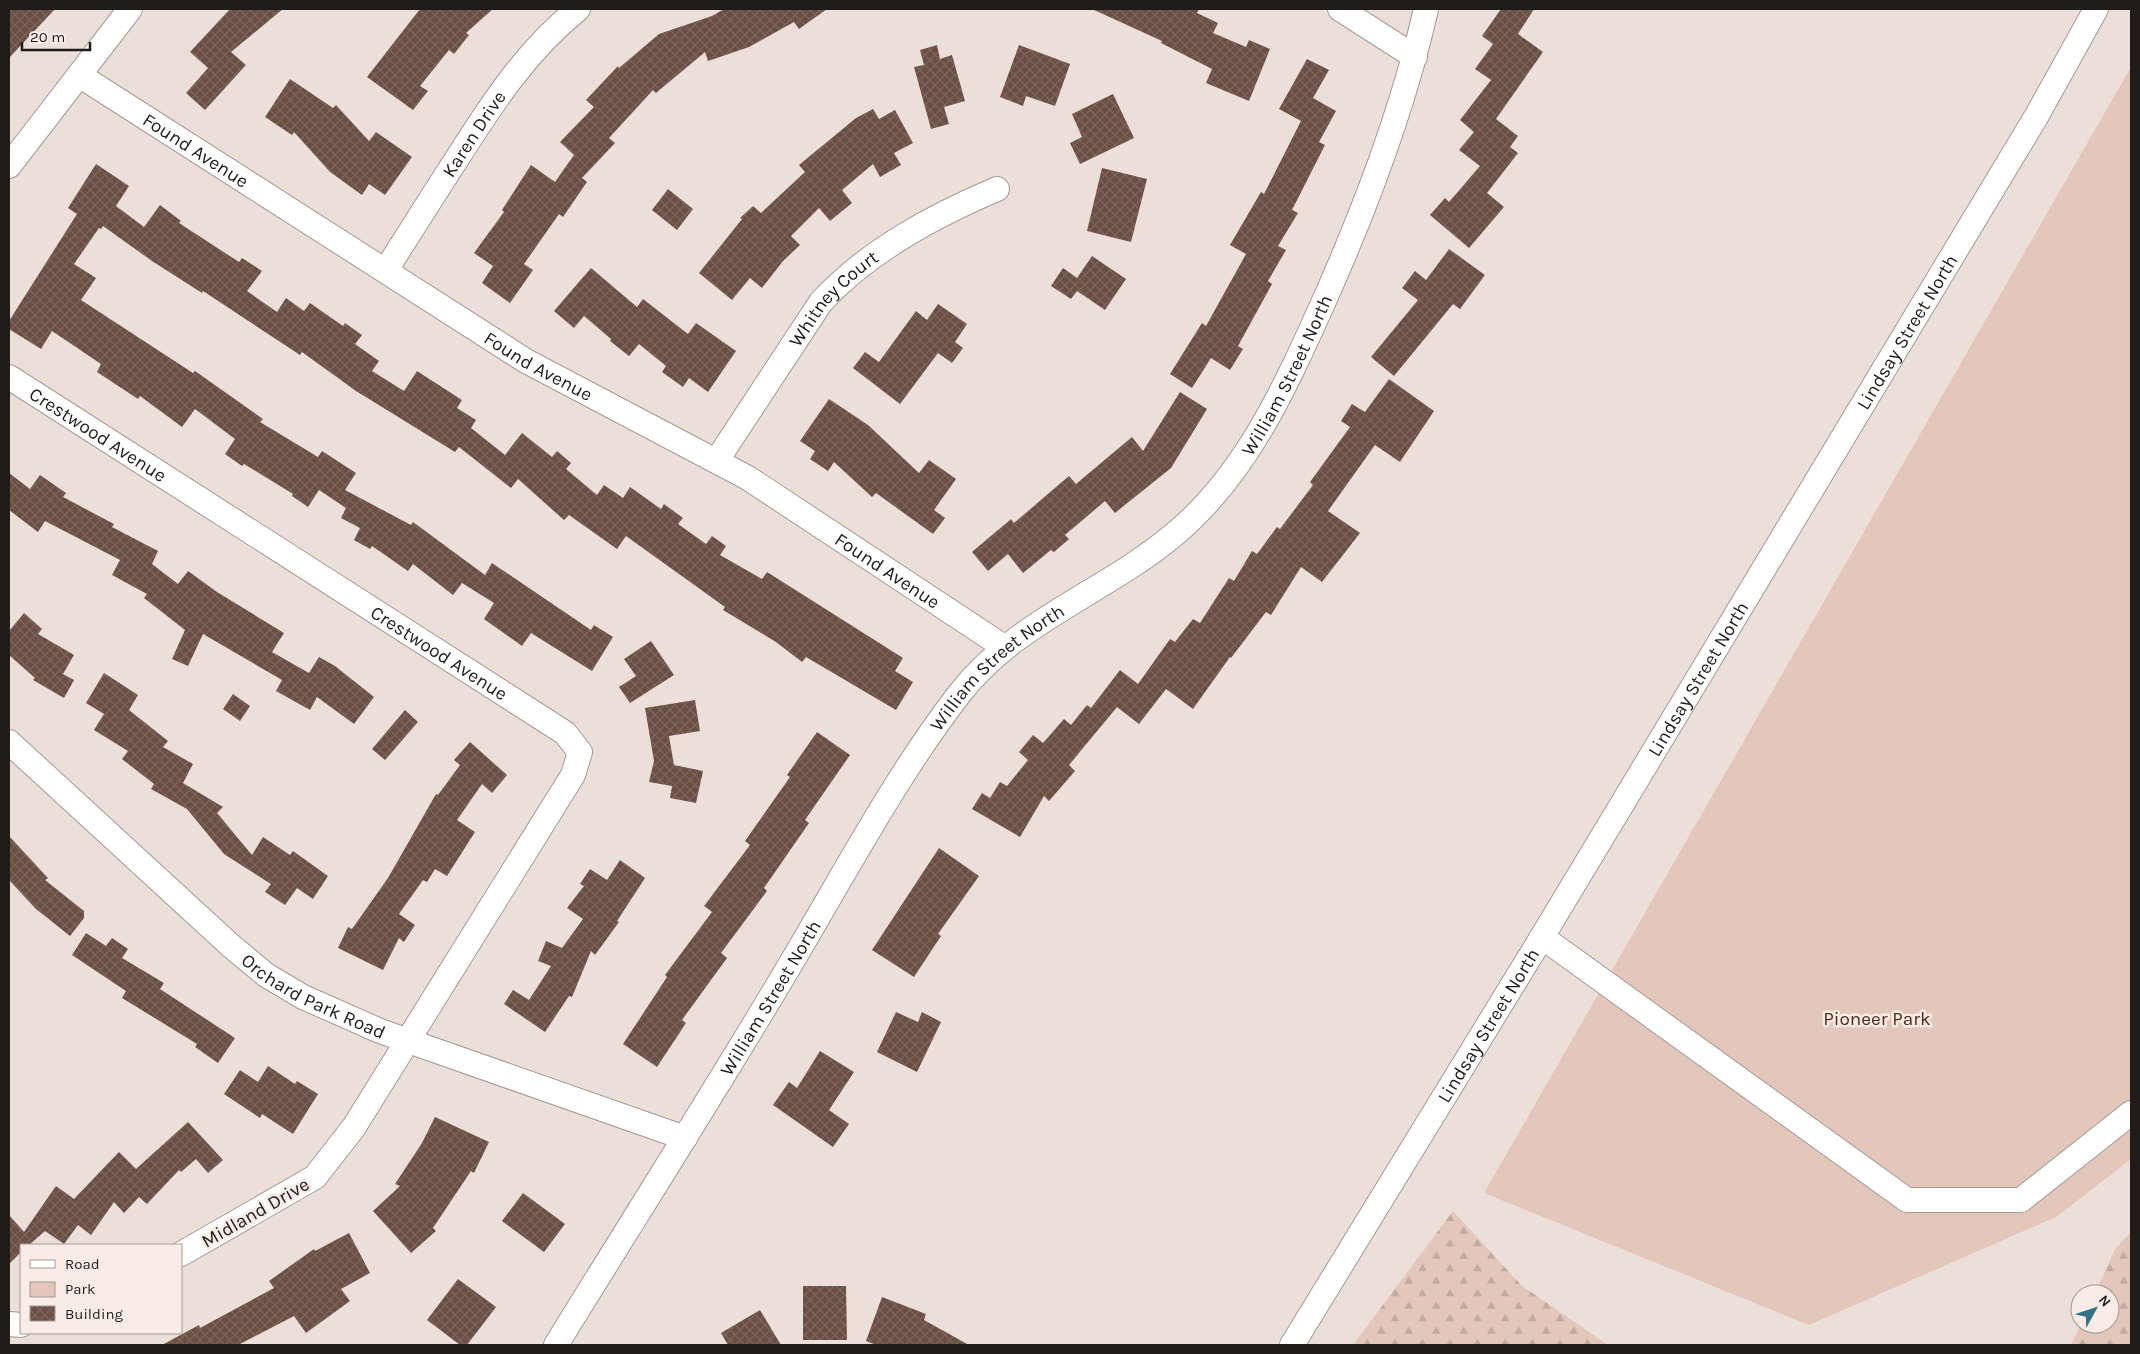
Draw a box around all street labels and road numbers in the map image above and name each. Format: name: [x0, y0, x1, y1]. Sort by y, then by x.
street label: Karen Drive: [438, 87, 511, 182]
street label: Found Avenue: [139, 109, 253, 193]
street label: Whitney Court: [785, 246, 883, 351]
street label: Lindsay Street North: [1852, 251, 1962, 414]
street label: William Street North: [1237, 292, 1337, 460]
street label: Found Avenue: [480, 327, 596, 406]
street label: Crestwood Avenue: [25, 383, 170, 487]
street label: Found Avenue: [831, 528, 944, 614]
street label: Lindsay Street North: [1643, 598, 1753, 761]
street label: William Street North: [926, 600, 1069, 735]
street label: Crestwood Avenue: [366, 601, 511, 705]
street label: William Street North: [716, 917, 826, 1080]
street label: Lindsay Street North: [1433, 945, 1544, 1107]
street label: Orchard Park Road: [237, 949, 389, 1044]
street label: Midland Drive: [198, 1173, 313, 1252]

